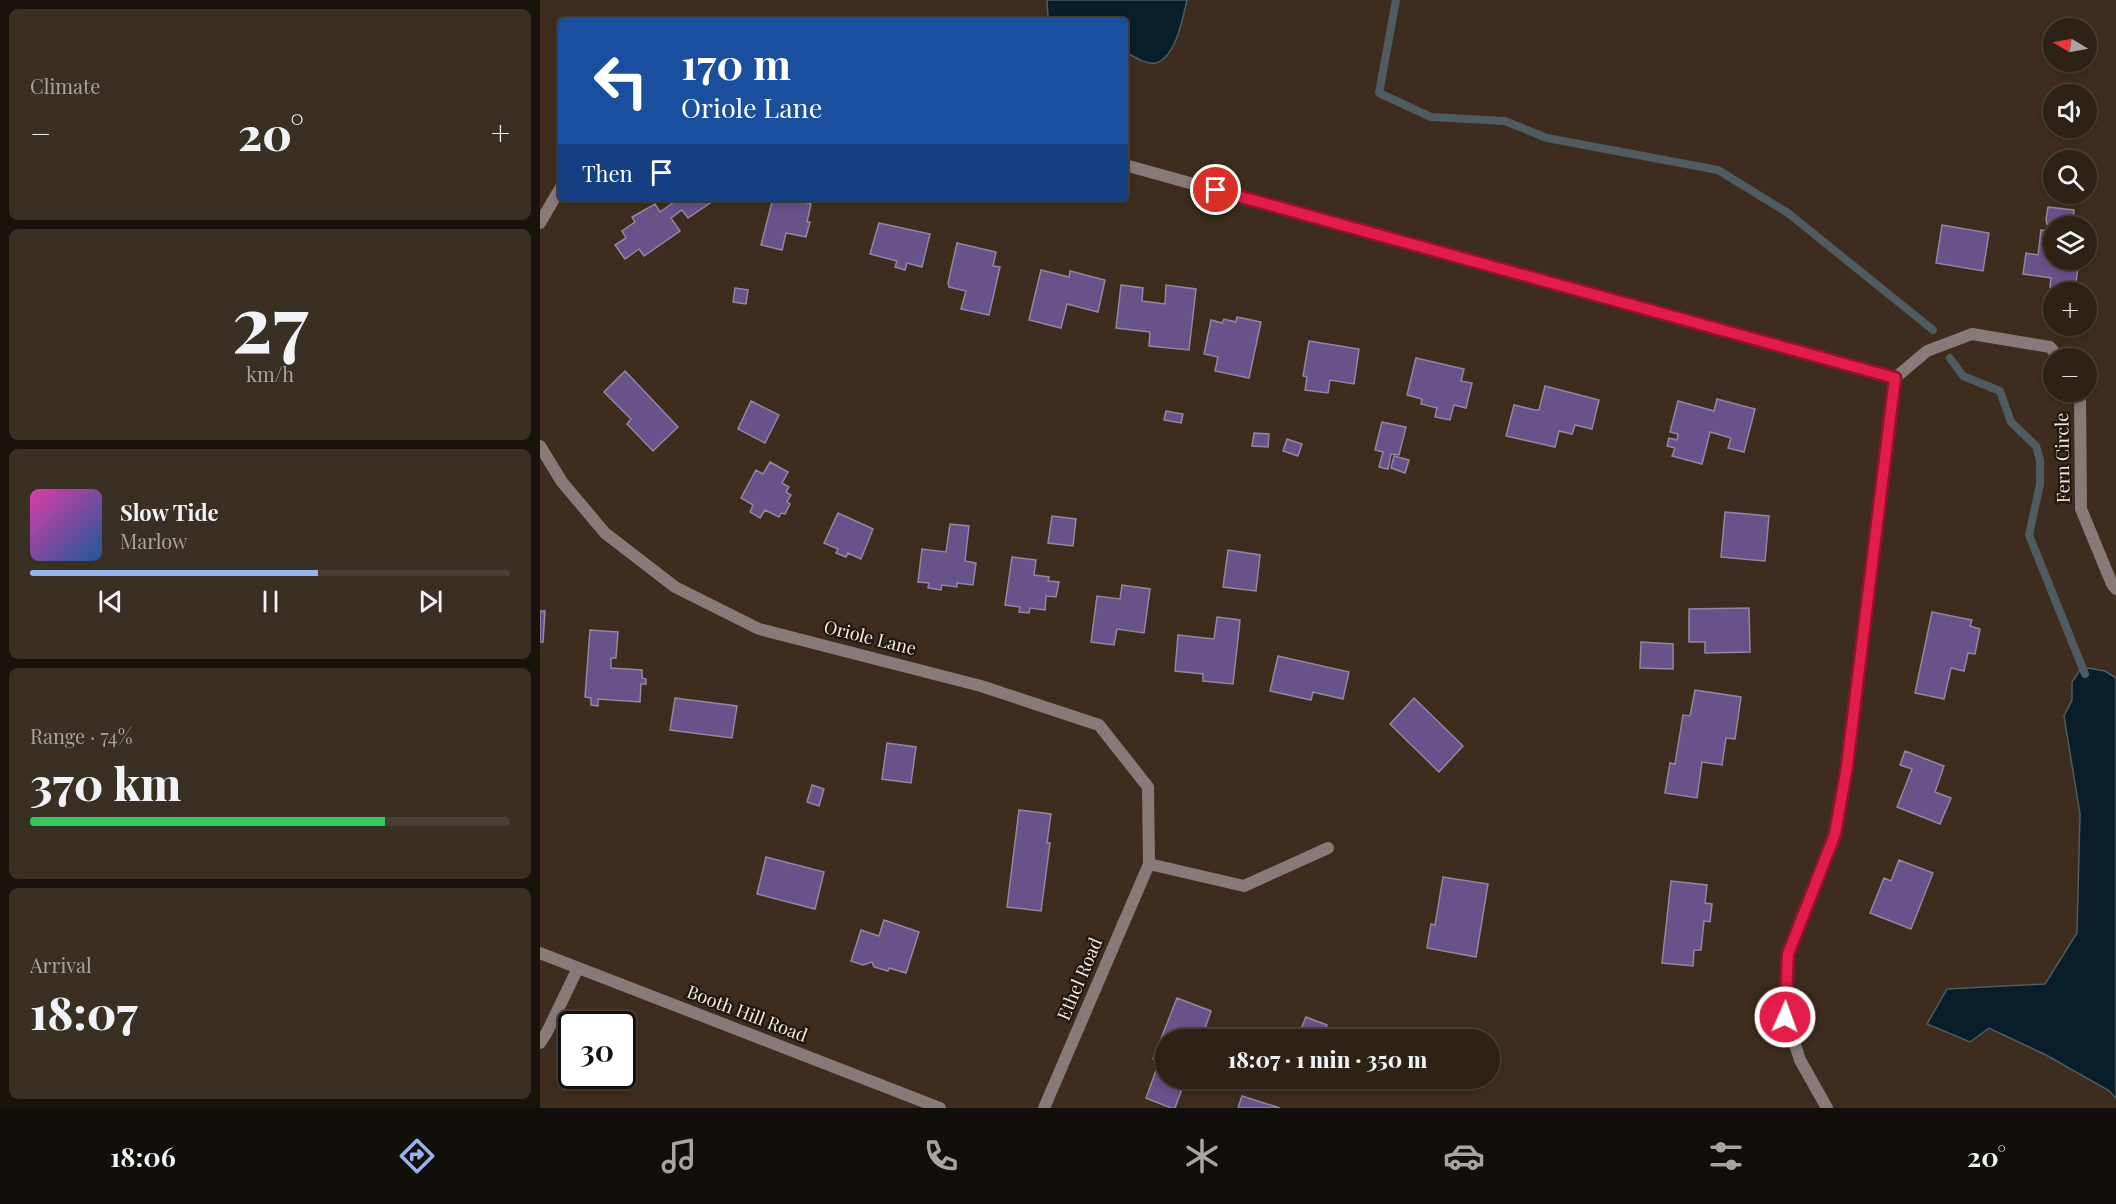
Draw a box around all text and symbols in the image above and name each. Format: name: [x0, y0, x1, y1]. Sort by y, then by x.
north arrow: [2043, 18, 2097, 72]
map controls: [2043, 18, 2097, 402]
text: 170 m: [681, 35, 791, 91]
icon: left: [582, 42, 660, 120]
text: Climate: [30, 72, 100, 99]
button: sound: [2043, 84, 2097, 138]
text: Oriole Lane: [681, 89, 822, 125]
text: 20°: [238, 102, 304, 162]
text: −: [30, 110, 51, 154]
text: +: [491, 110, 510, 154]
button: search: [2043, 150, 2097, 204]
icon: arrive: [645, 156, 678, 189]
text: Then: [582, 158, 633, 188]
pin: [1190, 164, 1241, 215]
icon: arrive: [1199, 173, 1232, 206]
button: layers: [2043, 216, 2097, 270]
text: 27: [232, 269, 308, 373]
button: +: [2043, 282, 2097, 336]
button: −: [2043, 348, 2097, 402]
text: km/h: [246, 360, 294, 387]
street label: Fern Circle: [2049, 413, 2075, 503]
text: Slow Tide: [120, 497, 219, 527]
text: Marlow: [120, 527, 188, 554]
icon: previous: [94, 585, 127, 618]
icon: pause: [254, 585, 287, 618]
icon: next: [414, 585, 447, 618]
street label: Oriole Lane: [822, 614, 919, 660]
text: Range · 74%: [30, 722, 133, 749]
text: 370 km: [30, 752, 181, 812]
street label: Ethel Road: [1051, 933, 1107, 1024]
text: Arrival: [30, 951, 92, 978]
street label: Booth Hill Road: [684, 979, 811, 1047]
text: 18:07: [30, 981, 138, 1041]
position arrow: [1753, 985, 1817, 1049]
speed limit sign: 30: [558, 1011, 636, 1089]
text: 18:07 · 1 min · 350 m: [1228, 1044, 1427, 1074]
icon: directions: [396, 1135, 438, 1177]
icon: music: [658, 1135, 700, 1177]
icon: phone: [920, 1135, 962, 1177]
icon: climate: [1181, 1135, 1223, 1177]
icon: car: [1443, 1135, 1485, 1177]
icon: filters: [1705, 1135, 1747, 1177]
text: 18:06: [110, 1138, 176, 1174]
text: 20°: [1967, 1138, 2006, 1174]

